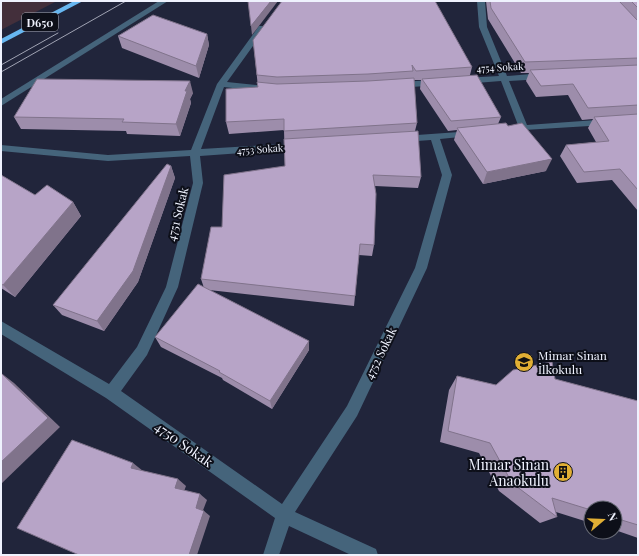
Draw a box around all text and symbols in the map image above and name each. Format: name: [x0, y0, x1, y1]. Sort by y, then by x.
road number: D650: [22, 13, 58, 31]
street label: 4754 Sokak: [476, 59, 524, 75]
street label: 4753 Sokak: [236, 140, 284, 158]
street label: 4751 Sokak: [163, 185, 192, 243]
street label: 4752 Sokak: [360, 324, 400, 382]
place label: Mimar Sinan İlkokulu: [538, 347, 607, 377]
school or university icon: Mimar Sinan İlkokulu: [513, 351, 535, 373]
street label: 4750 Sokak: [151, 417, 217, 471]
place label: Mimar Sinan Anaokulu: [469, 455, 550, 490]
building icon: Mimar Sinan Anaokulu: [552, 461, 574, 483]
north arrow: [583, 500, 623, 540]
text: N: [605, 510, 621, 523]

